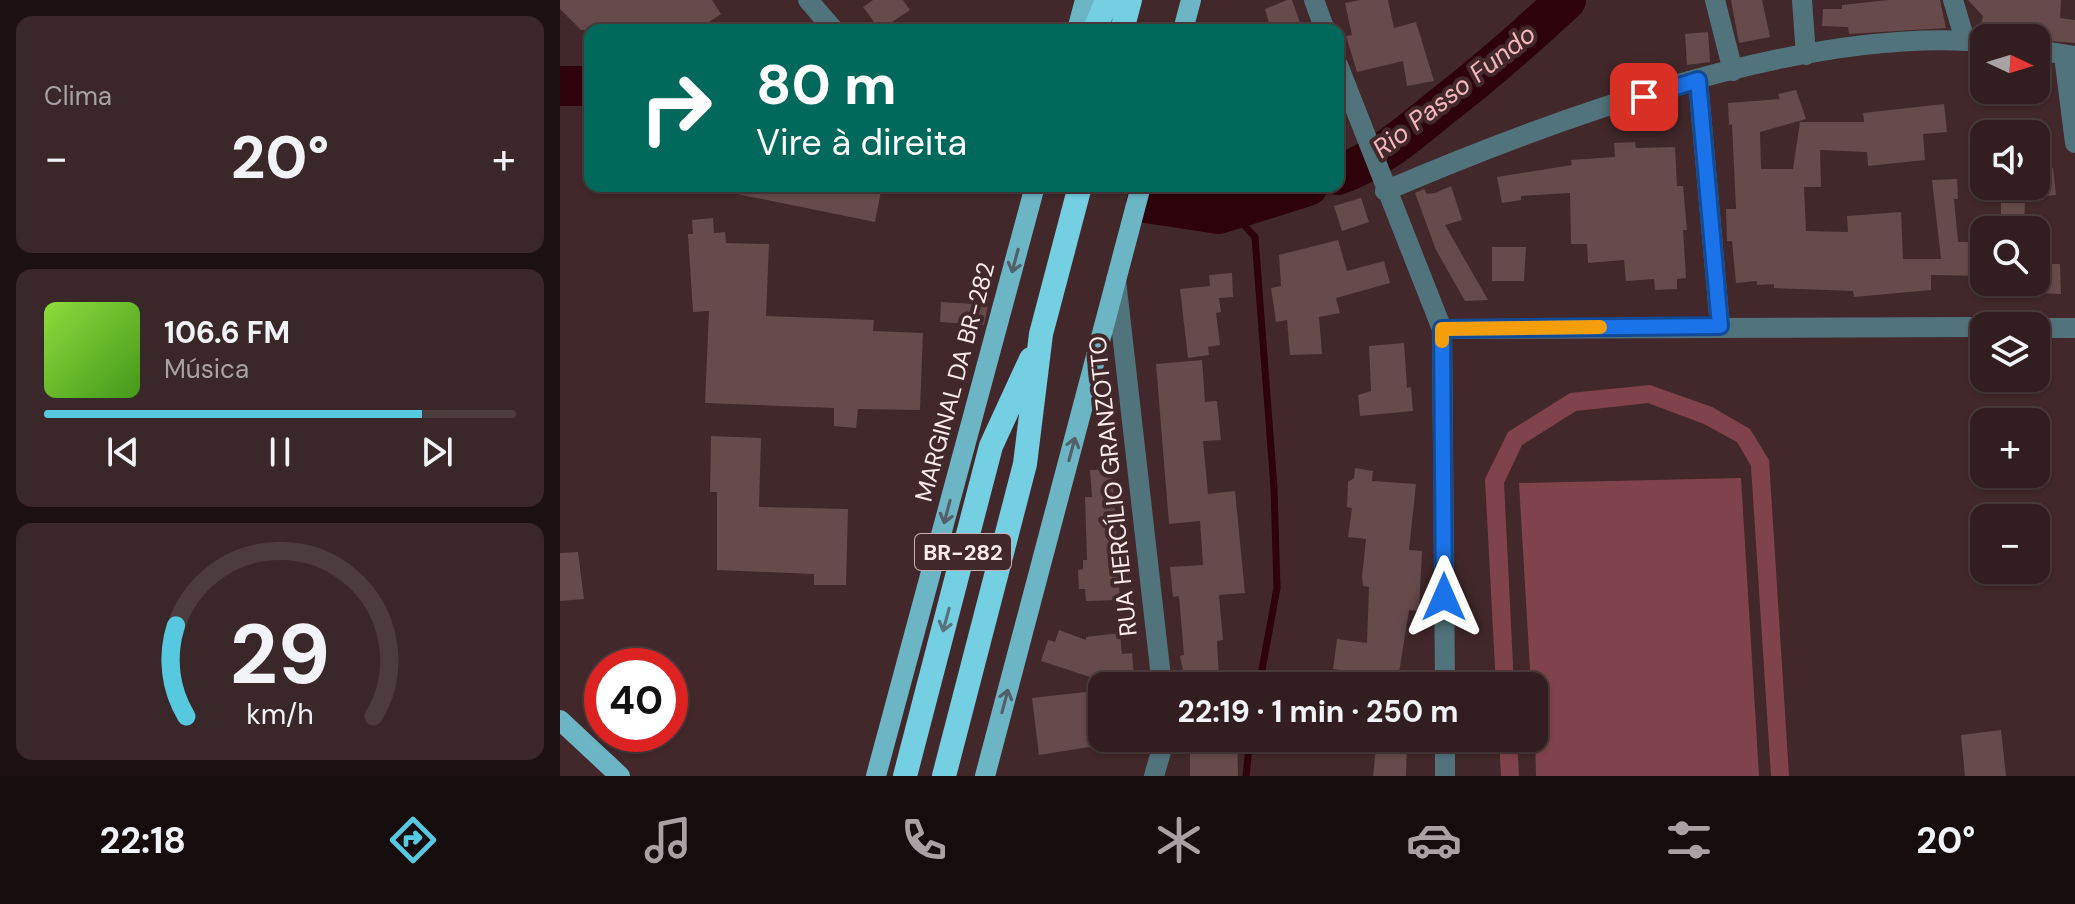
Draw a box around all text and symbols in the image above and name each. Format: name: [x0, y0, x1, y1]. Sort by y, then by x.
water label: Rio Passo Fundo: [1366, 17, 1542, 165]
north arrow: [1970, 24, 2050, 104]
map controls: [1970, 24, 2050, 584]
text: 80 m: [756, 48, 897, 121]
icon: right: [624, 56, 728, 160]
pin: [1610, 63, 1678, 131]
icon: arrive: [1622, 75, 1666, 119]
text: Clima: [44, 79, 112, 113]
text: 20°: [231, 118, 329, 197]
text: Vire à direita: [756, 119, 967, 166]
button: sound: [1970, 120, 2050, 200]
text: −: [44, 129, 68, 187]
text: +: [492, 129, 516, 187]
button: search: [1970, 216, 2050, 296]
one-way arrow: [1006, 248, 1021, 274]
street label: MARGINAL DA BR-282: [908, 259, 1001, 505]
button: layers: [1970, 312, 2050, 392]
text: 106.6 FM: [164, 313, 290, 352]
street label: RUA HERCÍLIO GRANZOTTO: [1081, 334, 1144, 638]
text: Música: [164, 352, 249, 386]
button: +: [1970, 408, 2050, 488]
icon: previous: [101, 430, 145, 474]
icon: pause: [258, 430, 302, 474]
icon: next: [415, 430, 459, 474]
one-way arrow: [1065, 437, 1080, 463]
one-way arrow: [939, 499, 954, 525]
button: −: [1970, 504, 2050, 584]
road number: BR-282: [915, 534, 1011, 570]
position arrow: [1402, 555, 1486, 639]
text: 29: [230, 600, 330, 709]
one-way arrow: [937, 606, 952, 632]
speed limit sign: 40: [584, 648, 688, 752]
one-way arrow: [998, 688, 1013, 714]
text: 22:19 · 1 min · 250 m: [1178, 692, 1458, 731]
text: km/h: [246, 697, 314, 734]
icon: directions: [385, 812, 441, 868]
icon: music: [640, 812, 696, 868]
icon: phone: [896, 812, 952, 868]
icon: climate: [1151, 812, 1207, 868]
icon: car: [1406, 812, 1462, 868]
icon: filters: [1661, 812, 1717, 868]
text: 22:18: [100, 817, 186, 864]
text: 20°: [1916, 817, 1975, 864]

